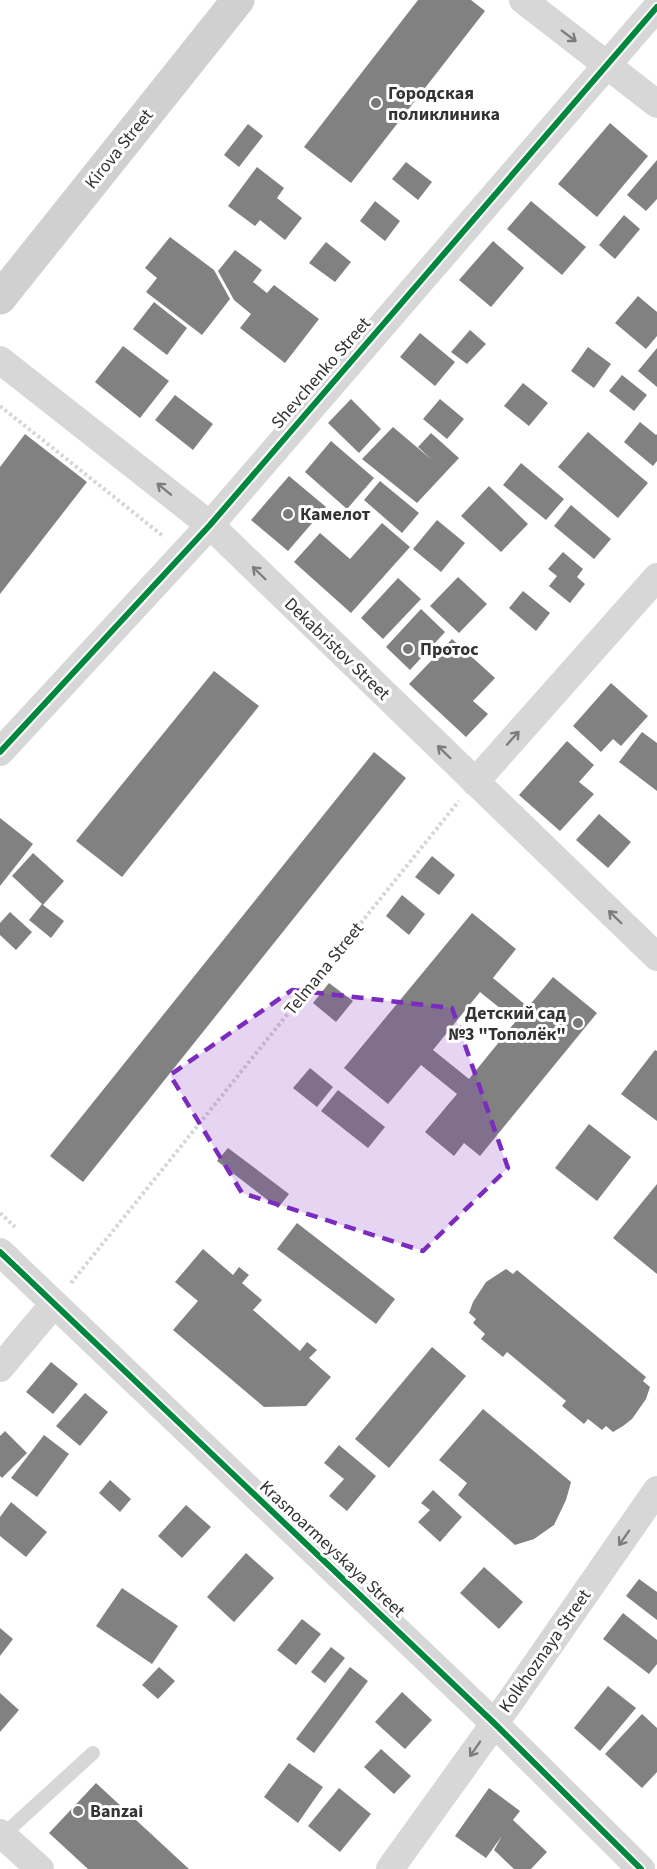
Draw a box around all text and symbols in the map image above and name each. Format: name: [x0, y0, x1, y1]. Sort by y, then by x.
one-way arrow: [561, 29, 577, 42]
place label: Городская поликлиника: [388, 81, 500, 127]
marker: Городская поликлиника: [369, 96, 383, 110]
street label: Kirova Street: [79, 104, 159, 194]
street label: Shevchenko Street: [265, 312, 377, 434]
one-way arrow: [157, 482, 172, 496]
place label: Камелот: [300, 502, 371, 527]
marker: Камелот: [281, 507, 295, 521]
one-way arrow: [251, 566, 266, 580]
street label: Dekabristov Street: [279, 592, 395, 706]
place label: Протос: [420, 637, 479, 662]
marker: Протос: [401, 642, 415, 656]
one-way arrow: [507, 730, 520, 746]
one-way arrow: [437, 745, 452, 760]
one-way arrow: [607, 909, 622, 924]
street label: Telmana Street: [279, 917, 369, 1021]
place label: Детский сад №3 "Тополёк": [448, 1001, 566, 1047]
marker: Детский сад №3 "Тополёк": [571, 1016, 585, 1030]
street label: Krasnoarmeyskaya Street: [254, 1475, 410, 1623]
one-way arrow: [618, 1530, 630, 1546]
street label: Kolkhoznaya Street: [493, 1584, 597, 1718]
one-way arrow: [469, 1741, 481, 1757]
place label: Banzai: [90, 1799, 143, 1824]
marker: Banzai: [71, 1804, 85, 1818]

